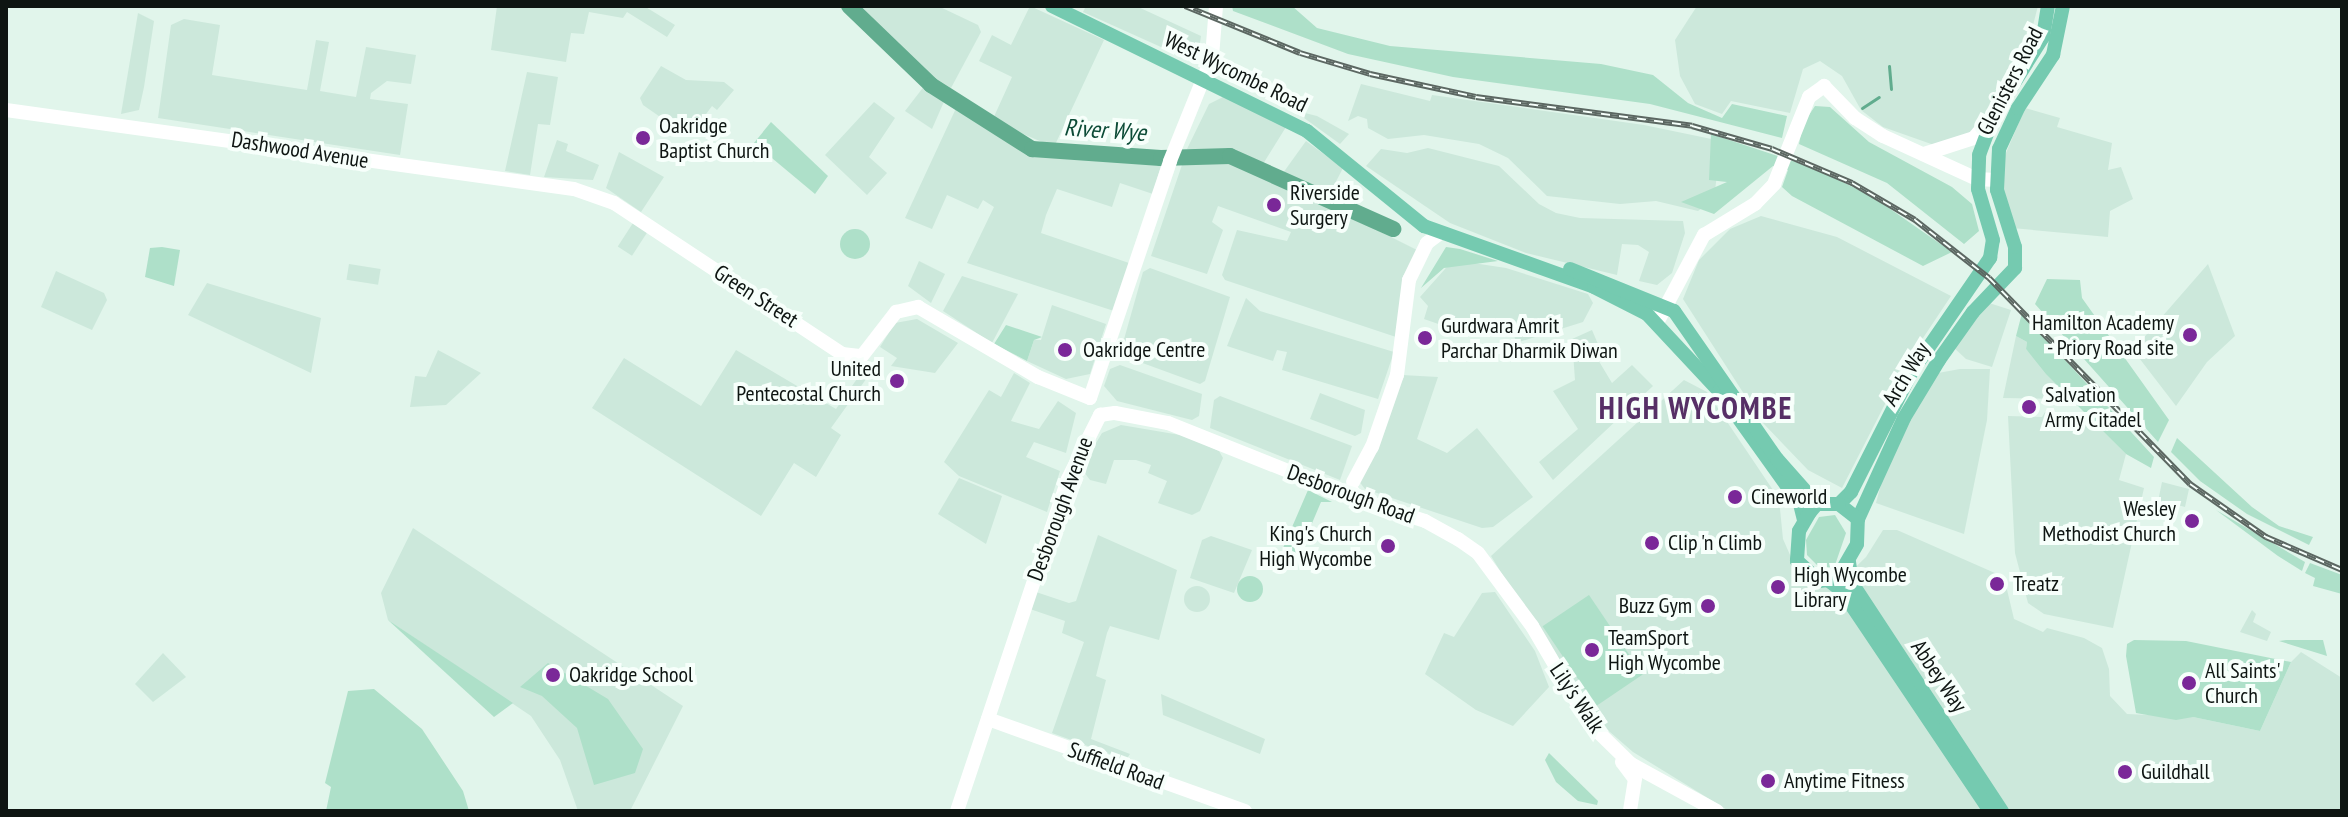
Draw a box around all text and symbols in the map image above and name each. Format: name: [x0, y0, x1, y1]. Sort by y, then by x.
street label: Glenisters Road: [1972, 23, 2048, 139]
street label: West Wycombe Road: [1160, 26, 1312, 118]
place label: Oakridge Baptist Church: [659, 112, 770, 164]
water label: River Wye: [1063, 113, 1147, 147]
street label: Dashwood Avenue: [229, 126, 371, 174]
marker: Oakridge Baptist Church: [634, 129, 652, 147]
place label: Riverside Surgery: [1290, 179, 1360, 230]
marker: Riverside Surgery: [1265, 196, 1283, 214]
street label: Green Street: [709, 259, 803, 333]
place label: Hamilton Academy - Priory Road site: [2031, 309, 2174, 360]
place label: Gurdwara Amrit Parchar Dharmik Diwan: [1441, 312, 1618, 364]
marker: Hamilton Academy - Priory Road site: [2181, 326, 2199, 344]
marker: Gurdwara Amrit Parchar Dharmik Diwan: [1416, 329, 1434, 347]
place label: Oakridge Centre: [1083, 337, 1205, 363]
street label: Arch Way: [1877, 337, 1935, 411]
marker: Oakridge Centre: [1054, 339, 1076, 361]
place label: United Pentecostal Church: [736, 355, 881, 406]
marker: United Pentecostal Church: [888, 372, 906, 390]
place label: Salvation Army Citadel: [2045, 381, 2142, 432]
district label: HIGH WYCOMBE: [1598, 390, 1794, 426]
marker: Salvation Army Citadel: [2020, 398, 2038, 416]
street label: Desborough Avenue: [1022, 433, 1098, 585]
street label: Desborough Road: [1284, 459, 1418, 529]
place label: Cineworld: [1751, 484, 1827, 510]
marker: Cineworld: [1726, 488, 1744, 506]
place label: Wesley Methodist Church: [2042, 495, 2176, 546]
marker: Wesley Methodist Church: [2183, 512, 2201, 530]
place label: King's Church High Wycombe: [1259, 520, 1372, 572]
place label: Clip 'n Climb: [1668, 530, 1763, 556]
marker: Clip 'n Climb: [1643, 534, 1661, 552]
marker: King's Church High Wycombe: [1379, 537, 1397, 555]
place label: High Wycombe Library: [1794, 561, 1907, 612]
place label: Treatz: [2013, 571, 2059, 597]
marker: Treatz: [1988, 575, 2006, 593]
marker: High Wycombe Library: [1769, 578, 1787, 596]
place label: Buzz Gym: [1618, 593, 1692, 619]
marker: Buzz Gym: [1699, 597, 1717, 615]
place label: TeamSport High Wycombe: [1608, 624, 1721, 676]
street label: Abbey Way: [1905, 635, 1973, 717]
marker: TeamSport High Wycombe: [1583, 641, 1601, 659]
place label: All Saints' Church: [2205, 657, 2280, 708]
street label: Lily's Walk: [1544, 658, 1610, 738]
place label: Oakridge School: [569, 662, 693, 688]
marker: Oakridge School: [544, 666, 562, 684]
marker: All Saints' Church: [2180, 674, 2198, 692]
street label: Suffield Road: [1064, 736, 1168, 796]
place label: Guildhall: [2141, 759, 2210, 785]
marker: Guildhall: [2116, 763, 2134, 781]
place label: Anytime Fitness: [1784, 768, 1905, 794]
marker: Anytime Fitness: [1759, 772, 1777, 790]

